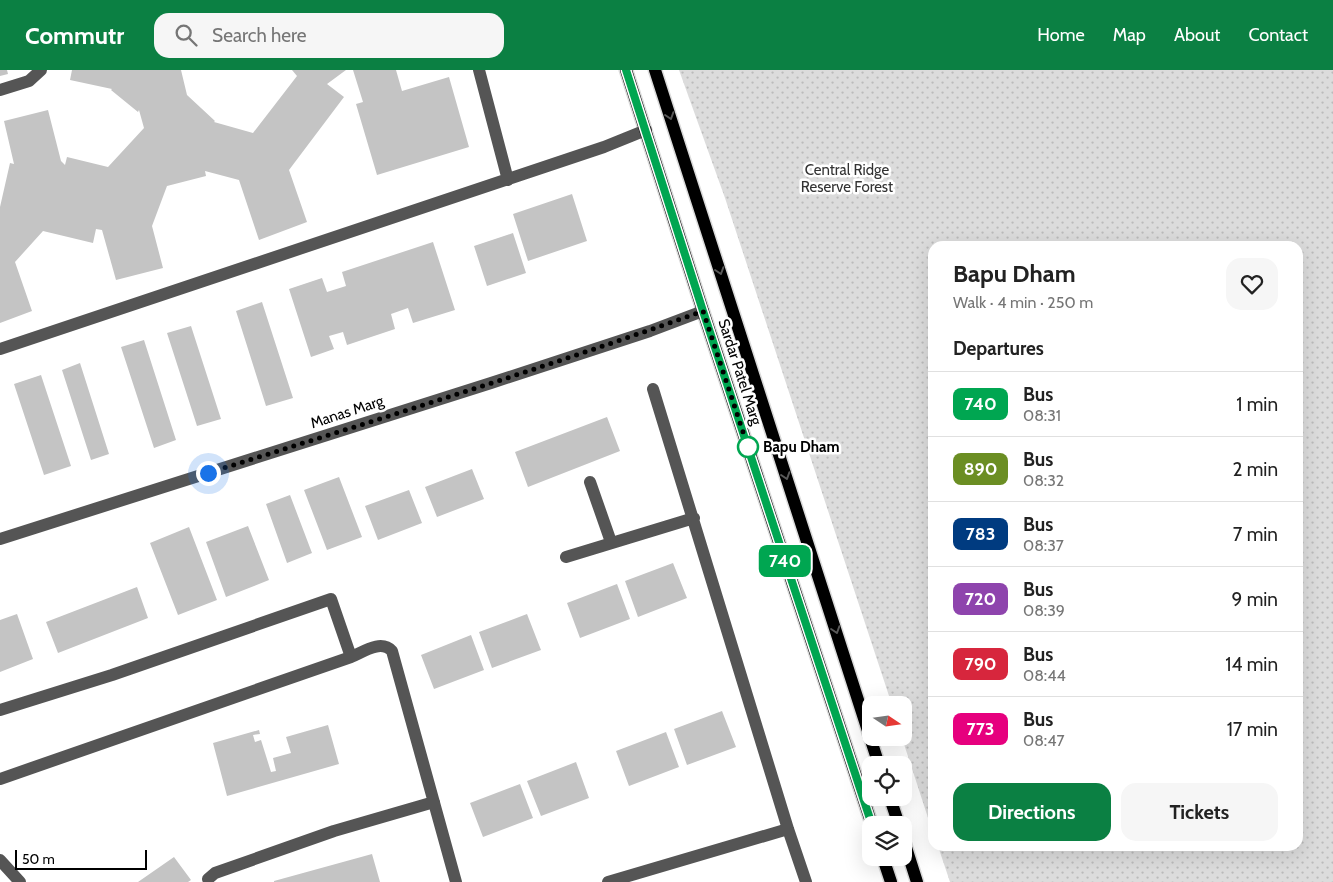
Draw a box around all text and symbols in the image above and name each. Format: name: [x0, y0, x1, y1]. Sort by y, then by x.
search box: [154, 13, 504, 58]
text: Commutr: [25, 21, 124, 50]
icon: search: [172, 21, 200, 49]
text: Search here: [212, 24, 307, 47]
text: Home: [1037, 24, 1085, 46]
text: Map: [1113, 24, 1146, 46]
text: About: [1174, 24, 1220, 46]
text: Contact: [1248, 24, 1308, 46]
one-way arrow: [664, 112, 674, 120]
park label: Central Ridge Reserve Forest: [801, 161, 893, 196]
button: heart: [1226, 258, 1278, 310]
text: Bapu Dham: [953, 259, 1076, 288]
one-way arrow: [714, 266, 724, 275]
text: Walk · 4 min · 250 m: [953, 293, 1093, 312]
street label: Sardar Patel Marg: [714, 317, 766, 428]
text: Departures: [953, 337, 1044, 360]
text: Bus: [1023, 383, 1053, 406]
street label: Manas Marg: [308, 392, 386, 432]
text: 740: [964, 393, 997, 415]
text: 1 min: [1236, 393, 1278, 416]
text: 08:31: [1023, 406, 1061, 425]
marker: Bapu Dham: [737, 436, 759, 458]
place label: Bapu Dham: [763, 438, 840, 456]
text: Bus: [1023, 448, 1053, 471]
text: 890: [964, 458, 997, 480]
text: 2 min: [1232, 458, 1278, 481]
your location: [196, 461, 221, 486]
one-way arrow: [780, 471, 790, 479]
text: 08:32: [1023, 471, 1064, 490]
text: Bus: [1023, 513, 1053, 536]
text: 783: [966, 523, 995, 545]
text: 7 min: [1233, 523, 1278, 546]
text: 08:37: [1023, 536, 1064, 555]
line badge: 740: [756, 545, 814, 577]
text: 740: [769, 550, 801, 572]
text: Bus: [1023, 578, 1053, 601]
text: 720: [965, 588, 996, 610]
text: 9 min: [1232, 588, 1278, 611]
text: 08:39: [1023, 601, 1065, 620]
one-way arrow: [830, 626, 840, 634]
text: Bus: [1023, 643, 1053, 666]
text: 790: [964, 653, 997, 675]
text: 14 min: [1225, 653, 1278, 676]
text: 08:44: [1023, 666, 1066, 685]
north arrow: [862, 696, 912, 746]
map controls: [862, 696, 912, 866]
text: Bus: [1023, 708, 1053, 731]
text: 773: [966, 718, 995, 740]
text: 17 min: [1227, 718, 1278, 741]
text: 08:47: [1023, 731, 1065, 750]
button: locate: [862, 756, 912, 806]
button: Directions: [953, 783, 1111, 841]
button: Tickets: [1121, 783, 1278, 841]
button: layers: [862, 816, 912, 866]
scale bar: [15, 847, 148, 870]
text: 50 m: [22, 850, 55, 868]

